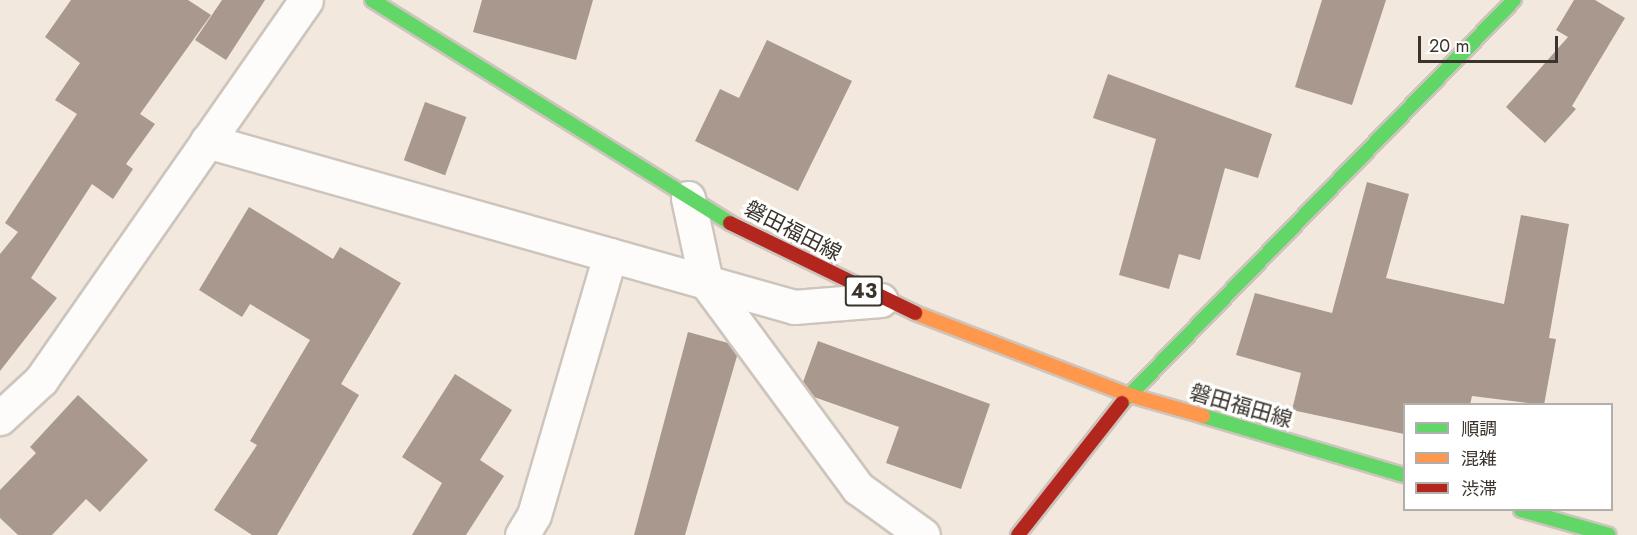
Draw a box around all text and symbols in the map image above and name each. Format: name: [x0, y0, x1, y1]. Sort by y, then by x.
scale bar: [1421, 24, 1560, 62]
text: 20 m: [1429, 33, 1469, 59]
street label: 磐田福田線: [741, 196, 845, 266]
road number: 43: [844, 274, 884, 308]
street label: 磐田福田線: [1187, 379, 1295, 433]
legend: [1403, 403, 1613, 511]
text: 順調: [1461, 416, 1497, 442]
text: 混雑: [1461, 446, 1497, 472]
text: 渋滞: [1461, 476, 1497, 502]

